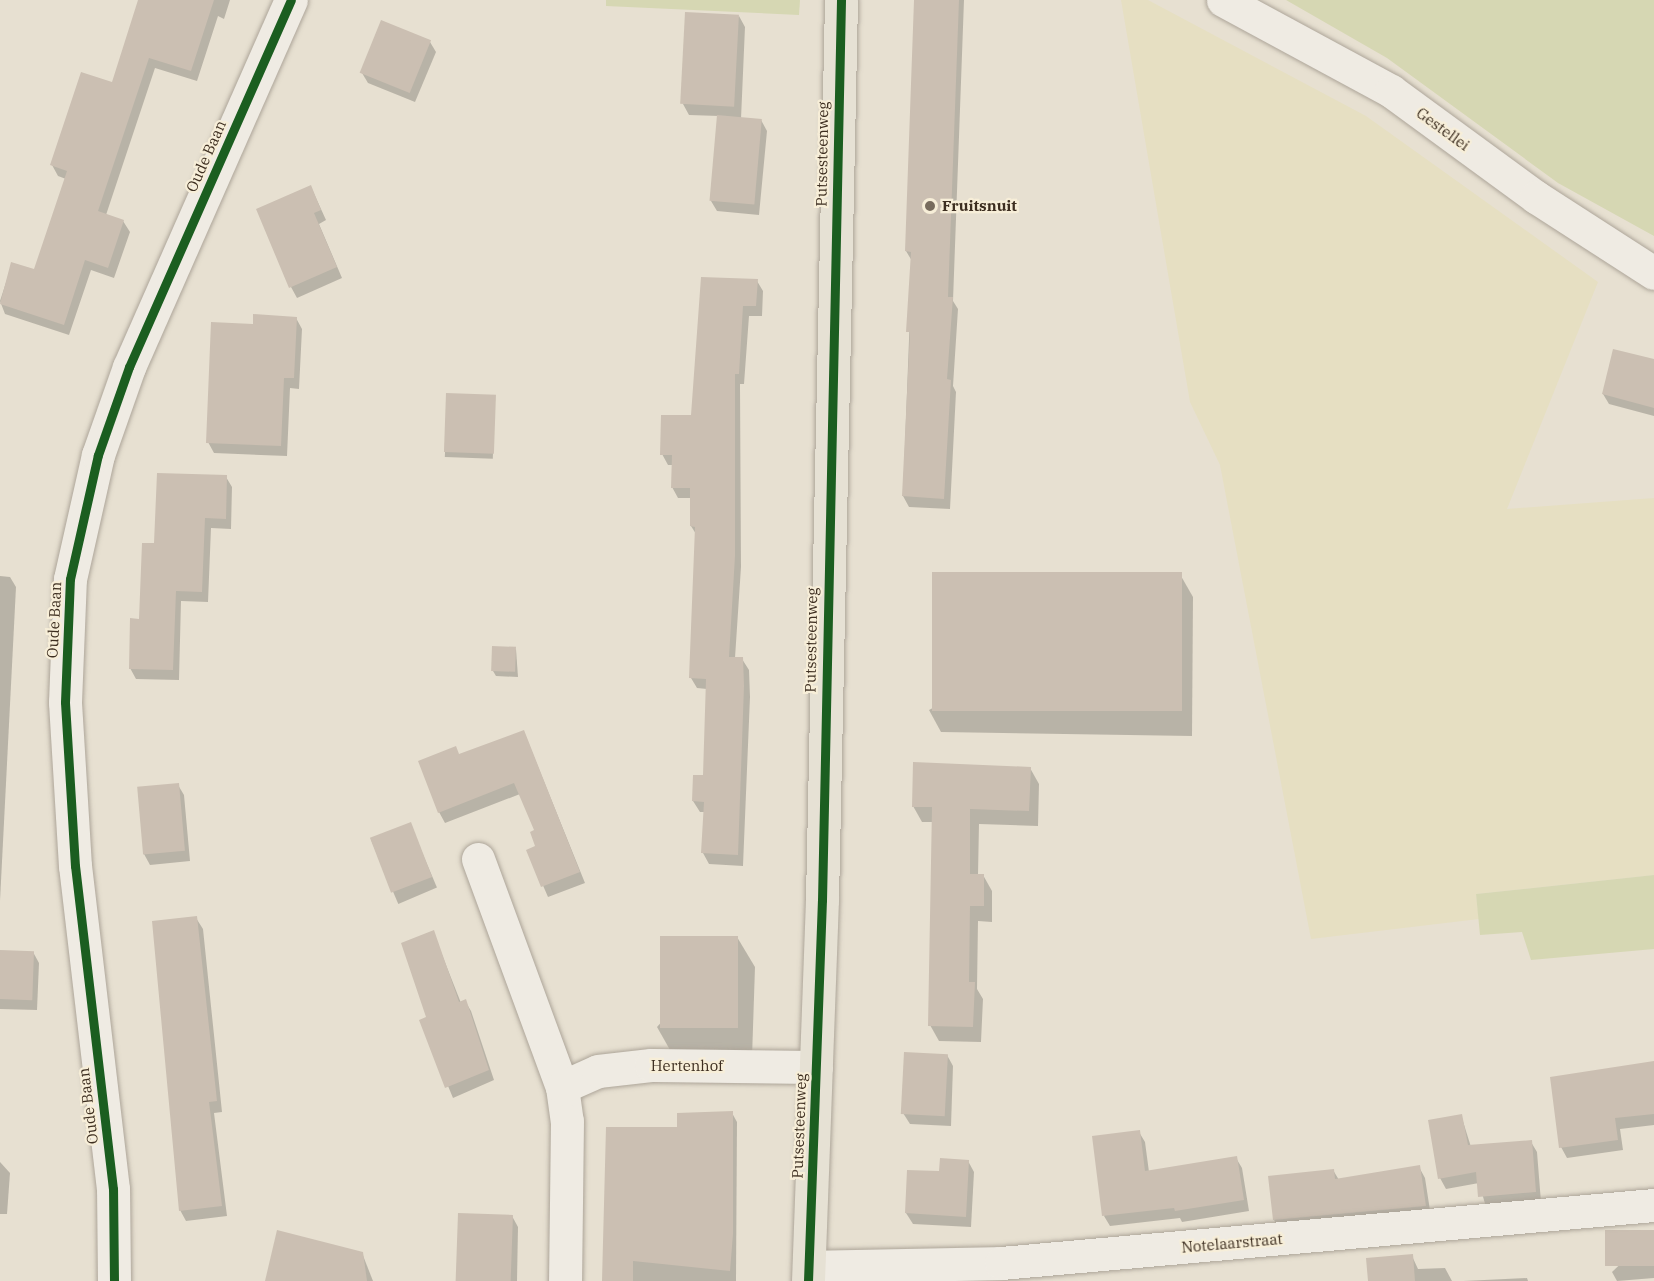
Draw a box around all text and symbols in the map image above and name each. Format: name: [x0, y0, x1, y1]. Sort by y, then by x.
street label: Putsesteenweg: [812, 101, 832, 207]
street label: Gestellei: [1413, 104, 1473, 154]
street label: Oude Baan: [182, 117, 230, 195]
place label: Fruitsnuit: [942, 197, 1017, 215]
marker: Fruitsnuit: [923, 199, 937, 213]
street label: Oude Baan: [43, 581, 65, 659]
street label: Putsesteenweg: [801, 587, 821, 693]
street label: Hertenhof: [651, 1057, 723, 1075]
street label: Oude Baan: [74, 1067, 102, 1145]
street label: Putsesteenweg: [788, 1073, 810, 1179]
street label: Notelaarstraat: [1181, 1230, 1283, 1256]

